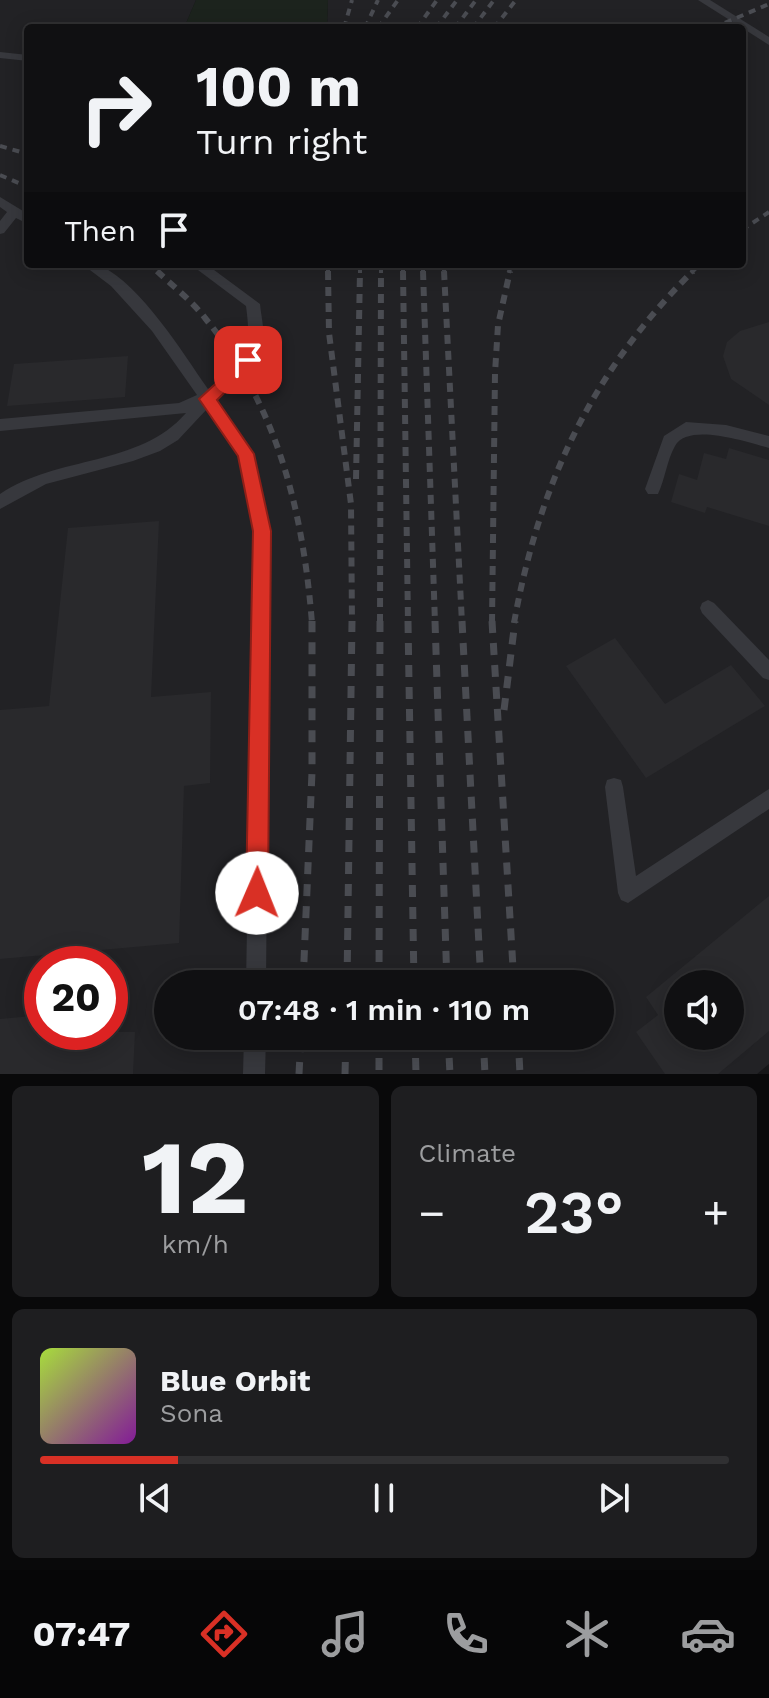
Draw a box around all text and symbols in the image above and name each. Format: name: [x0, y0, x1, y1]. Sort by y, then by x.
text: 100 m: [196, 54, 361, 120]
icon: right: [64, 56, 168, 160]
text: Turn right: [196, 121, 367, 163]
icon: arrive: [152, 208, 196, 252]
text: Then: [64, 213, 136, 248]
pin: [214, 326, 282, 394]
icon: arrive: [226, 338, 270, 382]
position arrow: [215, 851, 299, 935]
speed limit sign: 20: [24, 946, 128, 1050]
map controls: [664, 970, 744, 1050]
button: sound: [664, 970, 744, 1050]
text: 07:48 · 1 min · 110 m: [238, 992, 530, 1027]
text: 12: [142, 1116, 249, 1238]
text: Climate: [419, 1138, 516, 1168]
text: 23°: [524, 1177, 624, 1248]
text: −: [419, 1187, 445, 1239]
text: +: [702, 1187, 729, 1239]
text: km/h: [162, 1229, 229, 1259]
text: Blue Orbit: [160, 1363, 310, 1398]
text: Sona: [160, 1398, 223, 1428]
icon: previous: [133, 1476, 177, 1520]
icon: pause: [362, 1476, 406, 1520]
icon: next: [592, 1476, 636, 1520]
icon: directions: [196, 1606, 252, 1662]
icon: music: [317, 1606, 373, 1662]
icon: phone: [438, 1606, 494, 1662]
icon: climate: [559, 1606, 615, 1662]
icon: car: [680, 1606, 736, 1662]
text: 07:47: [33, 1613, 130, 1655]

